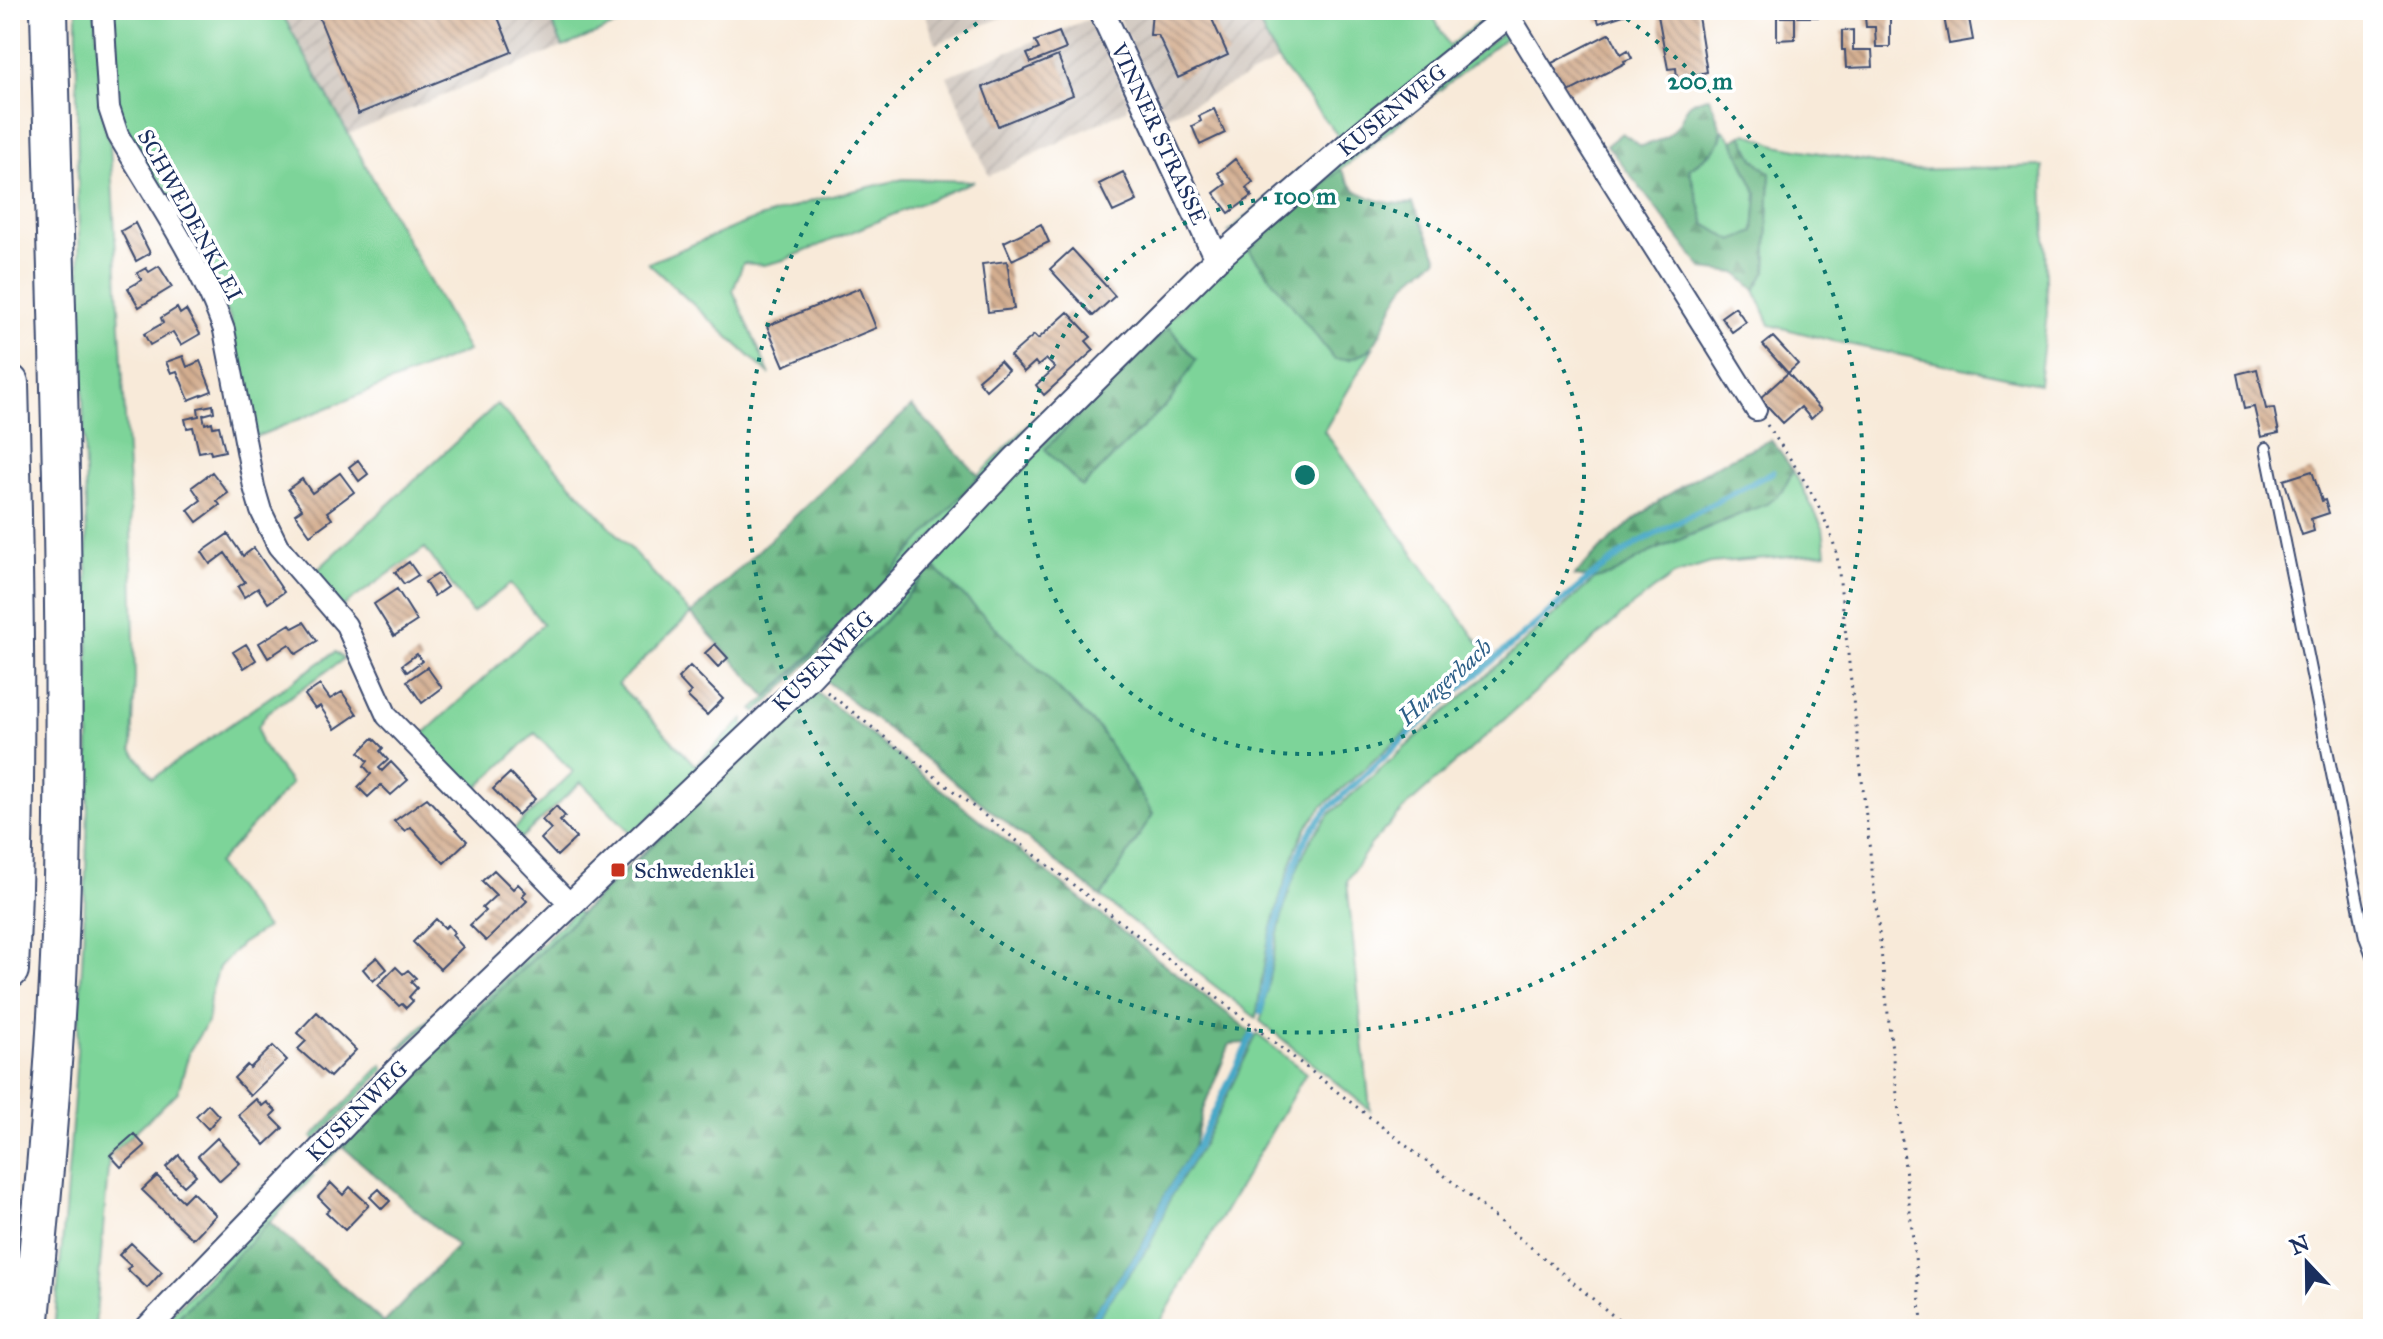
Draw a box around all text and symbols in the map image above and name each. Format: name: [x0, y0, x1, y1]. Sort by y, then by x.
street label: VINNER STRASSE: [1105, 38, 1213, 229]
street label: KUSENWEG: [1332, 58, 1452, 162]
text: 200 m: [1667, 66, 1733, 96]
street label: SCHWEDENKLEI: [132, 125, 248, 305]
text: 100 m: [1274, 181, 1337, 211]
centre of rings: [1291, 461, 1319, 489]
street label: KUSENWEG: [767, 605, 879, 717]
water label: Hungerbach: [1391, 632, 1498, 733]
place label: Schwedenklei: [634, 857, 755, 884]
marker: Schwedenklei: [609, 861, 627, 879]
street label: KUSENWEG: [301, 1055, 413, 1167]
north arrow: [2267, 1223, 2347, 1303]
text: N: [2286, 1229, 2314, 1261]

